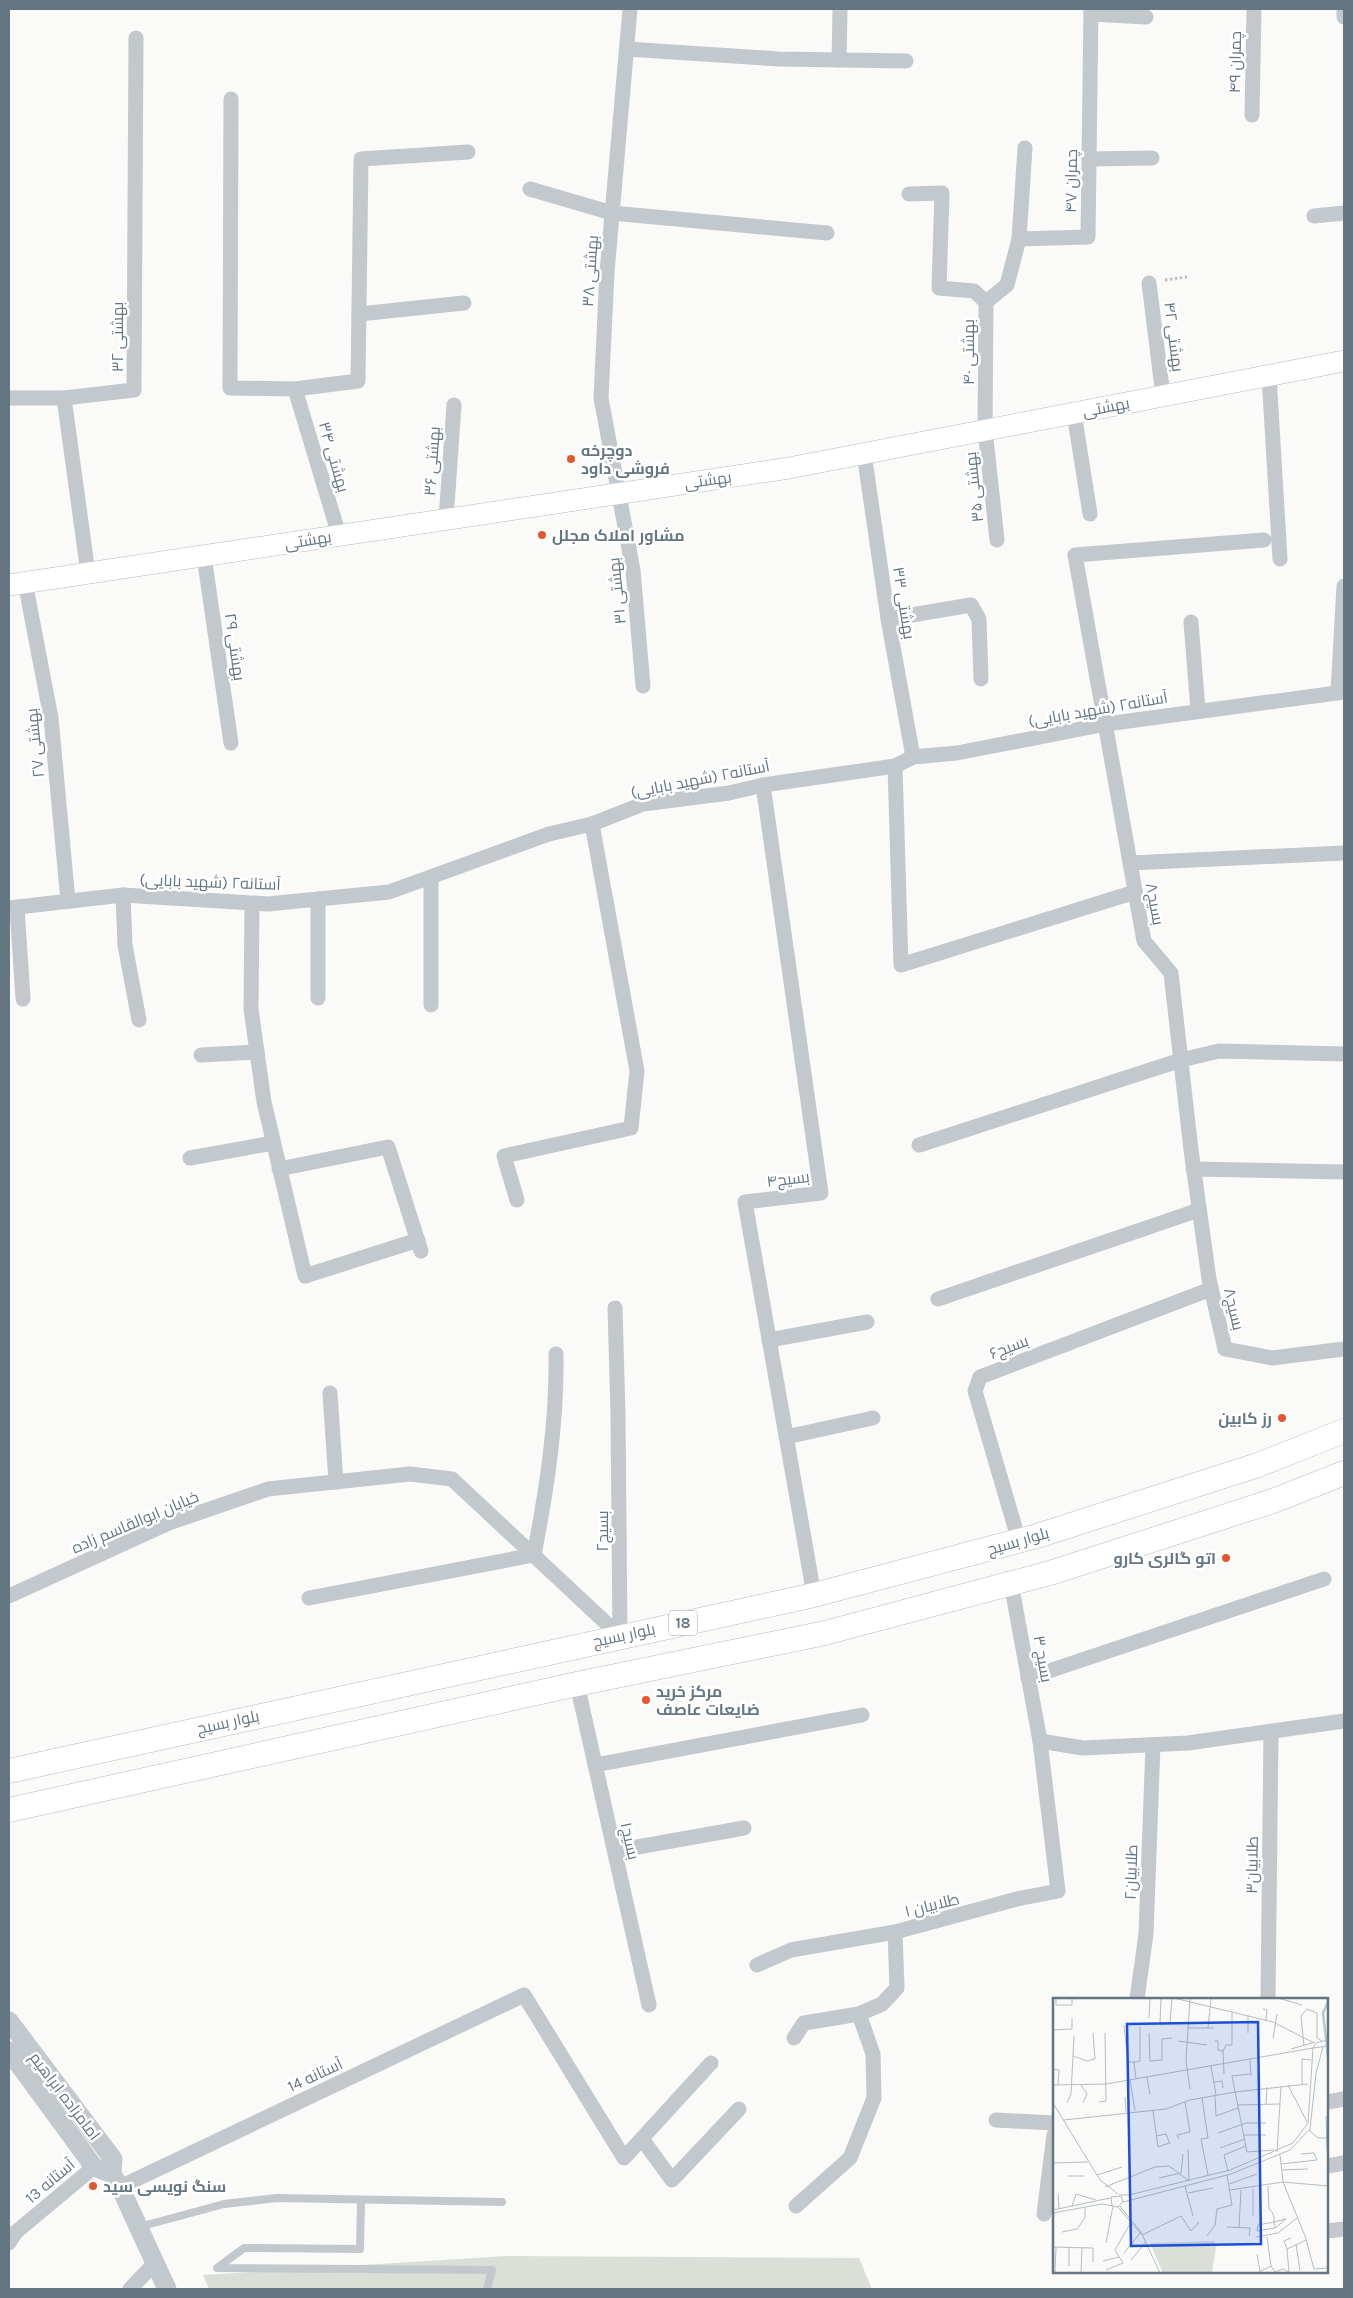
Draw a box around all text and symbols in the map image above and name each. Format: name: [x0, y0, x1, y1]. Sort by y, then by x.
street label: چمران ۴۹: [1225, 31, 1247, 93]
street label: چمران ۴۷: [1061, 149, 1083, 213]
street label: بهشتی ۳۸: [578, 234, 603, 308]
street label: بهشتی ۴۲: [1159, 301, 1188, 373]
street label: بهشتی ۳۲: [108, 302, 128, 372]
street label: بهشتی ۴۰: [959, 319, 979, 385]
street label: بهشتی: [1081, 393, 1131, 422]
street label: بهشتی ۳۴: [314, 419, 353, 495]
street label: بهشتی ۳۶: [420, 426, 445, 497]
place label: دوچرخه فروشی داود: [581, 441, 670, 478]
street label: بهشتی ۳۵: [961, 451, 988, 523]
marker: دوچرخه فروشی داود: [565, 453, 577, 465]
street label: بهشتی: [683, 467, 733, 494]
place label: مشاور املاک مجلل: [552, 526, 685, 545]
street label: بهشتی: [283, 527, 333, 554]
marker: مشاور املاک مجلل: [536, 529, 548, 541]
street label: بهشتی ۳۱: [604, 557, 631, 625]
street label: بهشتی ۳۳: [888, 566, 919, 641]
street label: بهشتی ۲۹: [220, 612, 249, 682]
street label: آستانه۲ (شهید بابایی): [1027, 687, 1170, 732]
street label: بهشتی ۲۷: [22, 707, 49, 779]
street label: آستانه۲ (شهید بابایی): [629, 756, 772, 803]
street label: آستانه۲ (شهید بابایی): [139, 870, 282, 895]
street label: بسیج۸: [1140, 881, 1168, 927]
street label: بسیج۴: [765, 1167, 811, 1193]
street label: بسیج۸: [1218, 1286, 1248, 1332]
street label: بسیج۶: [987, 1331, 1032, 1365]
place label: رز کابین: [1218, 1409, 1272, 1428]
marker: رز کابین: [1276, 1412, 1288, 1424]
street label: خیابان ابوالقاسم زاده: [69, 1487, 202, 1559]
street label: بسیج۲: [593, 1510, 614, 1552]
street label: بلوار بسیج: [985, 1523, 1052, 1561]
place label: اتو گالری کارو: [1114, 1549, 1216, 1568]
marker: اتو گالری کارو: [1220, 1552, 1232, 1564]
road number: 18: [669, 1610, 697, 1636]
street label: بلوار بسیج: [591, 1619, 657, 1653]
street label: بسیج ۳: [1028, 1634, 1056, 1684]
place label: مرکز خرید ضایعات عاصف: [656, 1682, 760, 1719]
marker: مرکز خرید ضایعات عاصف: [640, 1694, 652, 1706]
street label: بلوار بسیج: [195, 1706, 261, 1740]
street label: بسیج۱: [615, 1820, 644, 1862]
street label: طلابیان۳: [1242, 1836, 1263, 1894]
street label: طلابیان۲: [1121, 1844, 1142, 1900]
street label: طلابیان ۱: [903, 1889, 962, 1922]
inset map: [1053, 1998, 1328, 2273]
street label: امامزاده ابراهیم: [24, 2048, 104, 2145]
street label: آستانه 14: [284, 2054, 346, 2096]
street label: آستانه 13: [21, 2154, 79, 2207]
place label: سنگ نویسی سید: [103, 2177, 226, 2196]
marker: سنگ نویسی سید: [87, 2180, 99, 2192]

